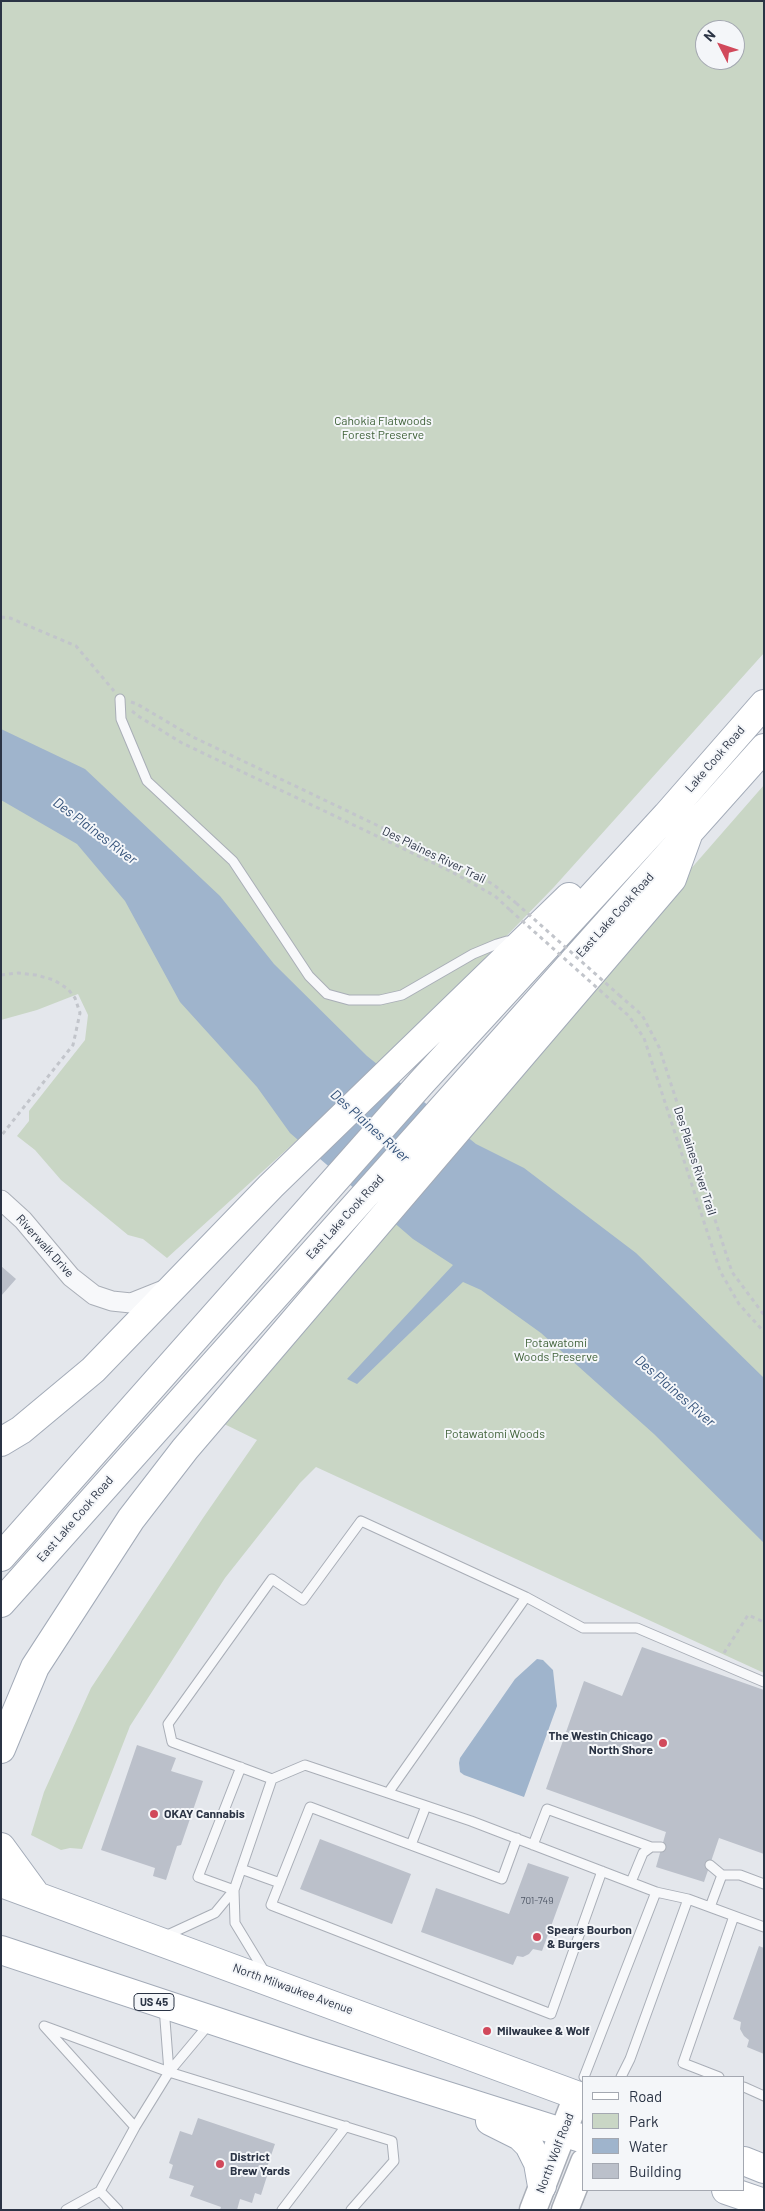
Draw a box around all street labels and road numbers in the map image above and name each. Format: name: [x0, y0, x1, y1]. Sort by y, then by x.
street label: Lake Cook Road: [682, 723, 748, 795]
street label: Des Plaines River Trail: [380, 824, 488, 886]
street label: East Lake Cook Road: [573, 870, 657, 960]
street label: Des Plaines River Trail: [671, 1105, 719, 1217]
street label: East Lake Cook Road: [303, 1172, 387, 1262]
street label: Riverwalk Drive: [13, 1212, 77, 1280]
street label: East Lake Cook Road: [34, 1473, 116, 1565]
street label: North Milwaukee Avenue: [231, 1961, 355, 2017]
road number: US 45: [134, 1994, 174, 2010]
street label: North Wolf Road: [533, 2111, 577, 2195]

